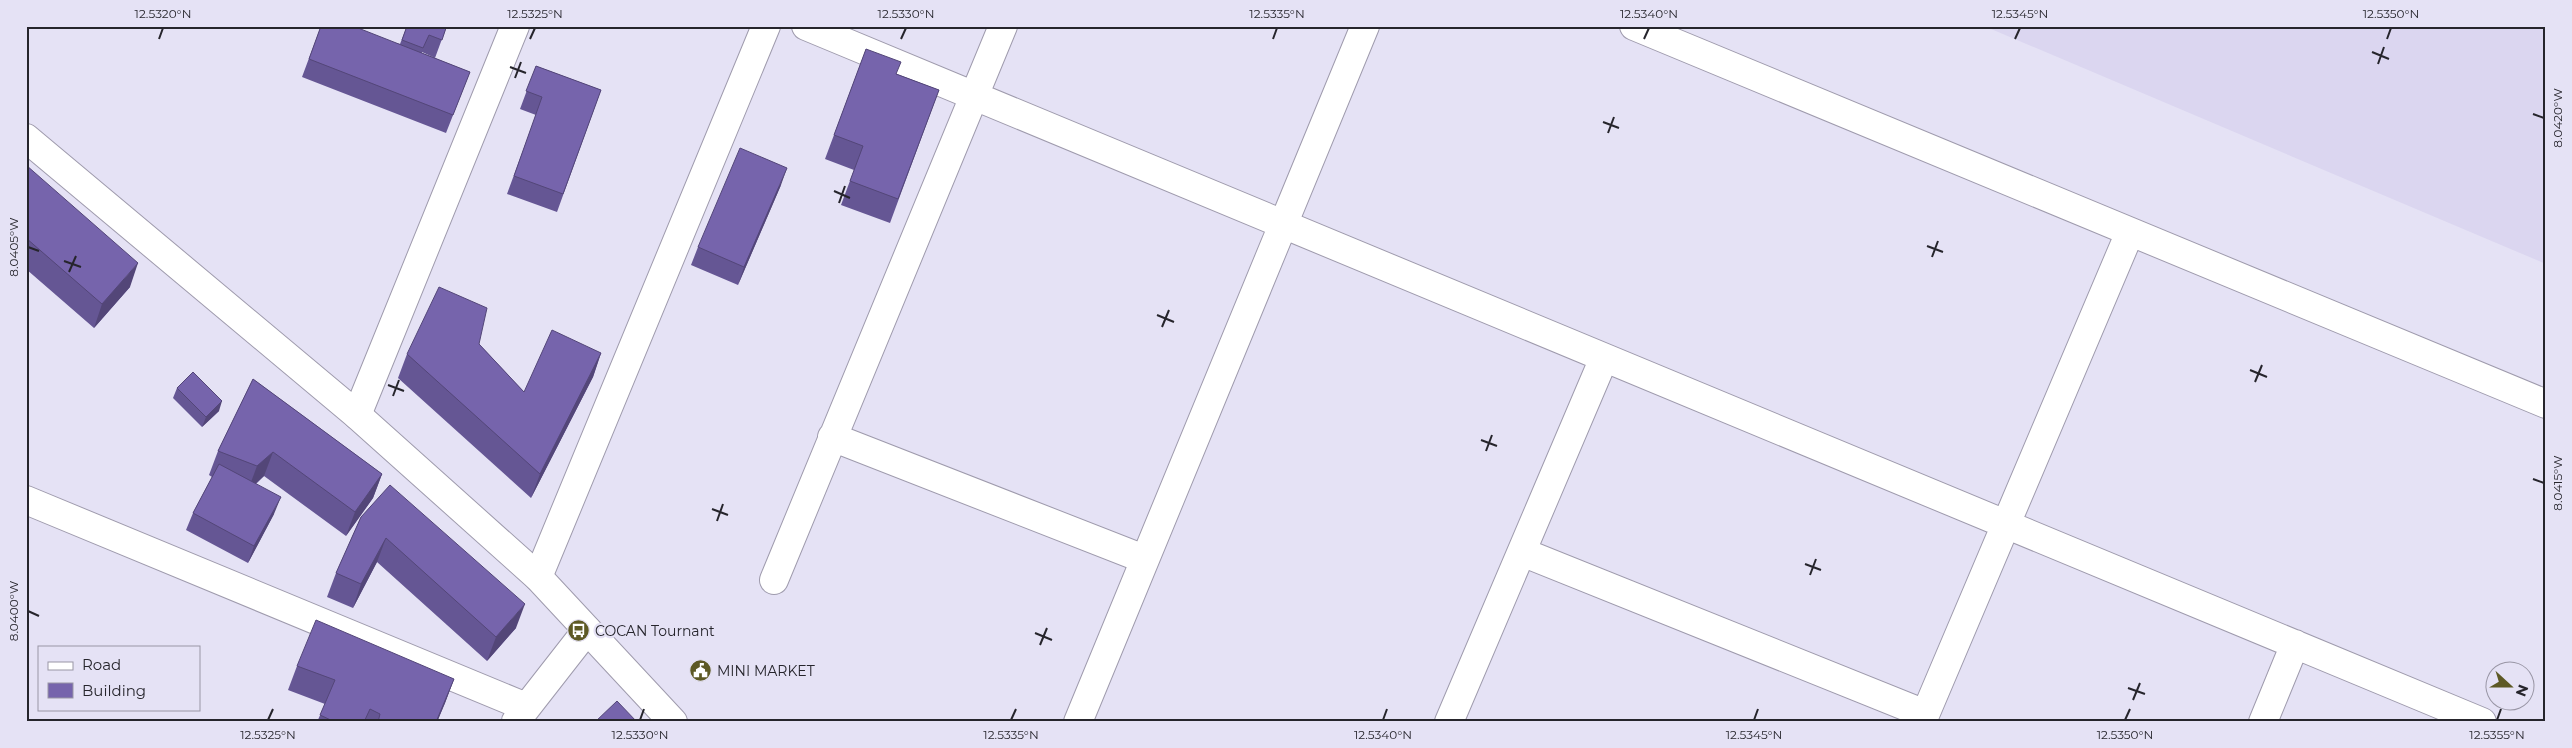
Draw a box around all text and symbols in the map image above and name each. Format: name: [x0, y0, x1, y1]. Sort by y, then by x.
text: 12.5320°N: [135, 6, 191, 21]
text: 12.5325°N: [507, 6, 563, 21]
text: 12.5330°N: [878, 6, 934, 21]
text: 12.5335°N: [1249, 6, 1305, 21]
text: 12.5340°N: [1620, 6, 1678, 21]
text: 12.5345°N: [1992, 6, 2048, 21]
text: 12.5350°N: [2363, 6, 2419, 21]
text: 8.0420°W: [2550, 88, 2565, 148]
text: 8.0405°W: [6, 217, 21, 277]
text: 8.0415°W: [2550, 455, 2565, 511]
text: 8.0400°W: [6, 581, 21, 641]
bus stop icon: COCAN Tournant: [567, 619, 591, 643]
place label: COCAN Tournant: [595, 622, 715, 640]
legend: [38, 646, 200, 710]
text: Road: [82, 655, 121, 674]
public building icon: MINI MARKET: [689, 659, 713, 683]
north arrow: [2484, 660, 2534, 710]
place label: MINI MARKET: [717, 662, 815, 680]
text: Building: [82, 681, 146, 700]
text: N: [2512, 682, 2533, 699]
text: 12.5325°N: [240, 727, 296, 742]
text: 12.5330°N: [612, 727, 668, 742]
text: 12.5335°N: [983, 727, 1039, 742]
text: 12.5340°N: [1354, 727, 1412, 742]
text: 12.5345°N: [1726, 727, 1782, 742]
text: 12.5350°N: [2097, 727, 2153, 742]
text: 12.5355°N: [2469, 727, 2525, 742]

